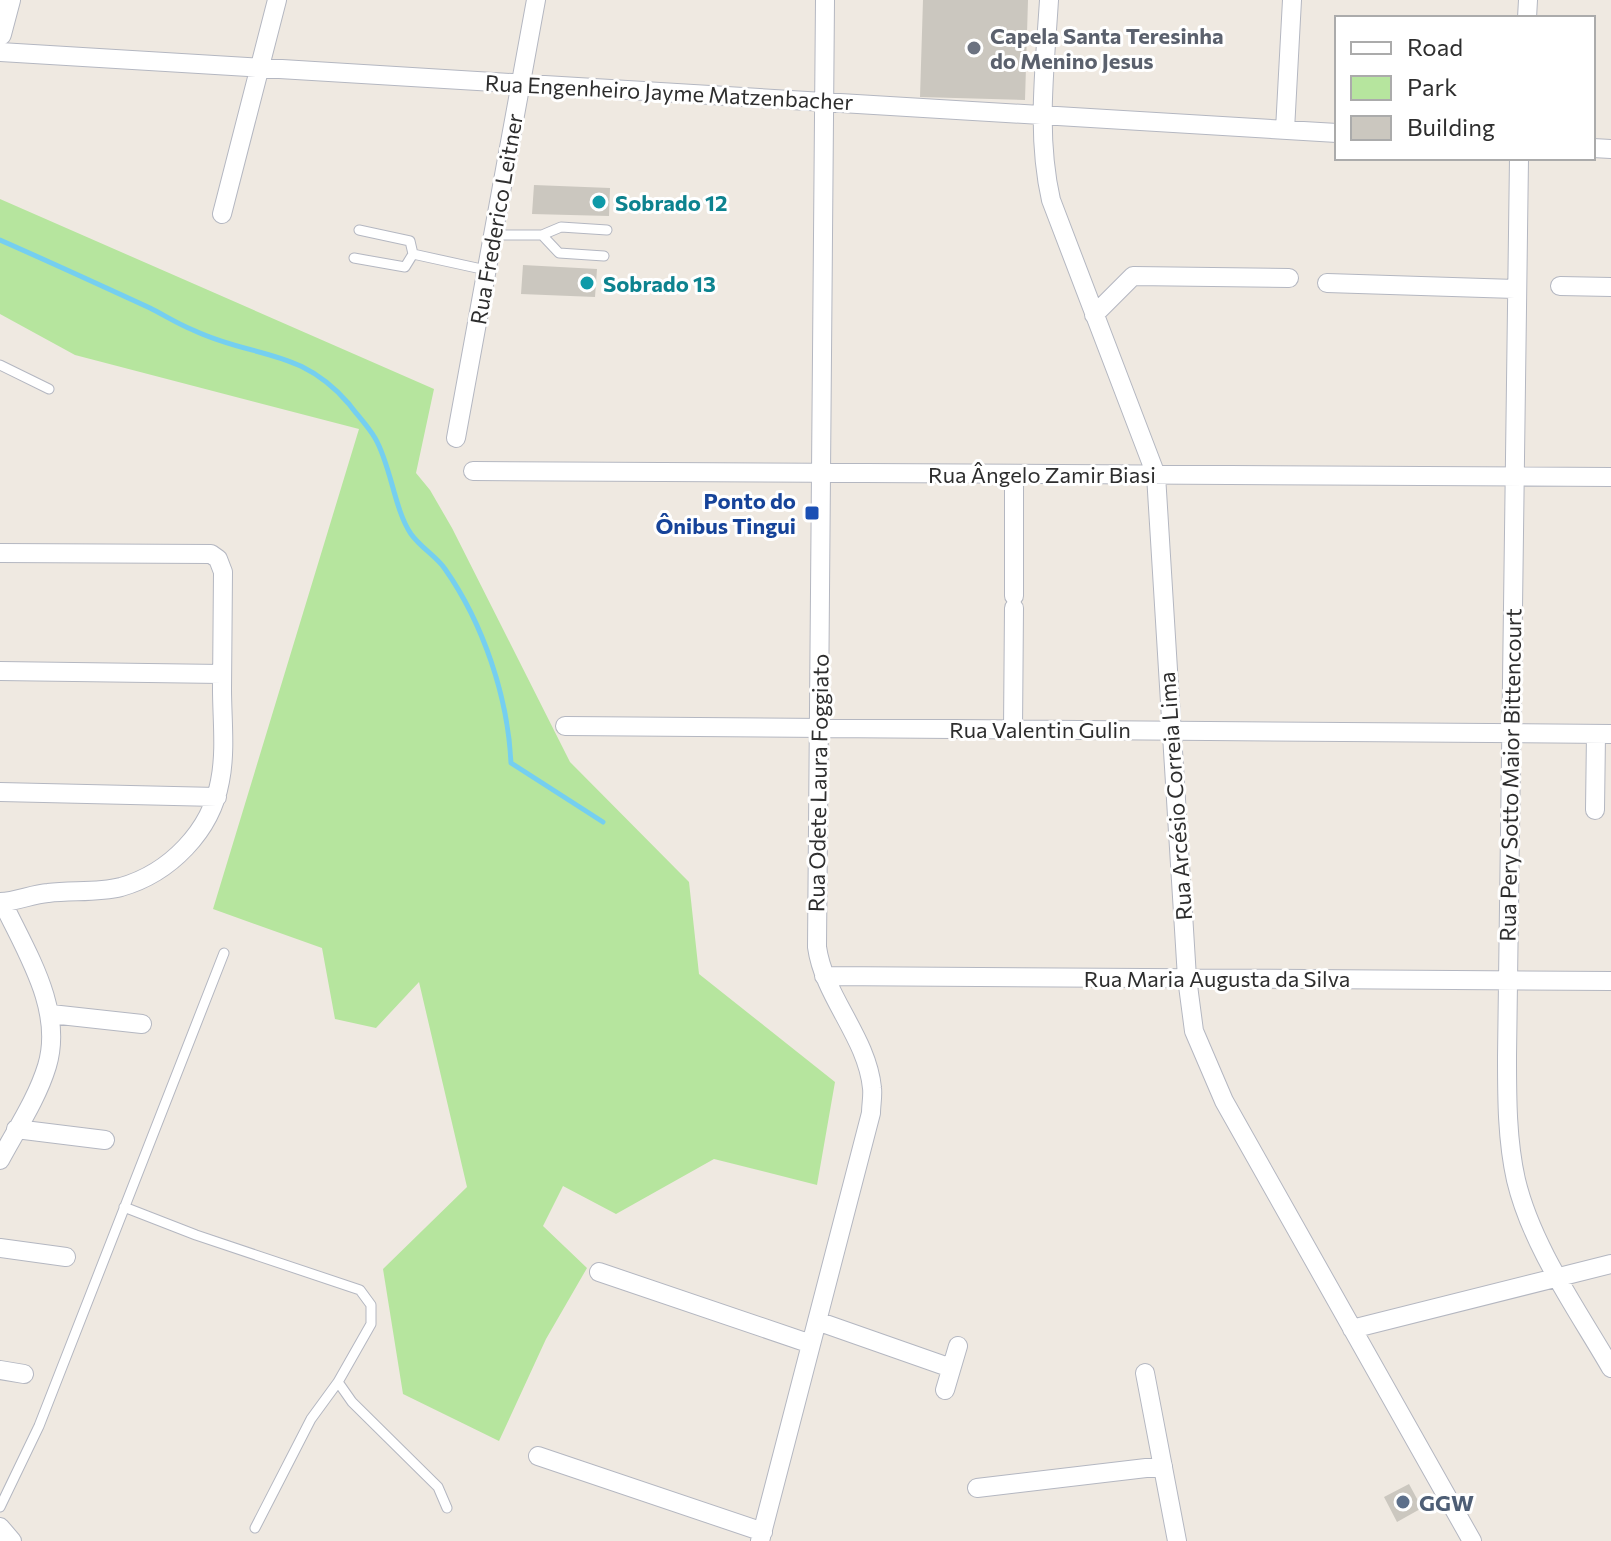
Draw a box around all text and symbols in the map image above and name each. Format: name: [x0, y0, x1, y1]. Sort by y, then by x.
legend: [1335, 16, 1595, 160]
place label: Capela Santa Teresinha do Menino Jesus: [990, 22, 1224, 74]
text: Road: [1407, 32, 1463, 61]
marker: Capela Santa Teresinha do Menino Jesus: [965, 39, 983, 57]
street label: Rua Engenheiro Jayme Matzenbacher: [484, 69, 854, 115]
text: Park: [1407, 72, 1457, 101]
street label: Rua Frederico Leitner: [464, 111, 528, 327]
text: Building: [1407, 112, 1495, 141]
place label: Sobrado 12: [615, 189, 728, 216]
marker: Sobrado 12: [590, 193, 608, 211]
place label: Sobrado 13: [603, 270, 716, 297]
marker: Sobrado 13: [578, 274, 596, 292]
street label: Rua Ângelo Zamir Biasi: [928, 461, 1156, 488]
place label: Ponto do Ônibus Tingui: [655, 487, 796, 539]
marker: Ponto do Ônibus Tingui: [803, 504, 821, 522]
street label: Rua Pery Sotto Maior Bittencourt: [1494, 608, 1526, 942]
street label: Rua Odete Laura Foggiato: [802, 654, 834, 912]
street label: Rua Arcésio Correia Lima: [1153, 671, 1197, 921]
street label: Rua Valentin Gulin: [949, 716, 1131, 743]
street label: Rua Maria Augusta da Silva: [1084, 965, 1350, 992]
place label: GGW: [1419, 1489, 1474, 1516]
marker: GGW: [1394, 1493, 1412, 1511]

